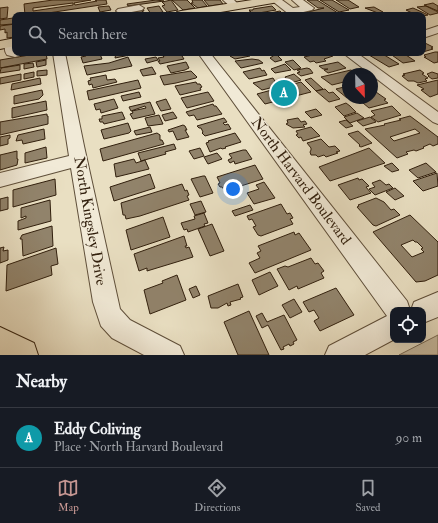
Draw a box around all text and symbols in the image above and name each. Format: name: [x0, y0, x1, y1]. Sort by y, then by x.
search box: [12, 12, 426, 56]
icon: search: [26, 23, 48, 45]
text: Search here: [58, 25, 127, 44]
north arrow: [342, 68, 378, 104]
pin: A: [271, 78, 297, 108]
street label: North Harvard Boulevard: [247, 113, 356, 249]
street label: North Kingsley Drive: [69, 155, 111, 287]
your location: [223, 179, 243, 199]
map controls: [390, 307, 426, 343]
button: locate: [390, 307, 426, 343]
text: Nearby: [16, 371, 67, 392]
text: Eddy Coliving: [54, 420, 141, 439]
text: A: [25, 430, 33, 446]
text: 90 m: [396, 430, 422, 446]
text: Place · North Harvard Boulevard: [54, 439, 223, 455]
tab: Map: [57, 477, 79, 514]
tab: Directions: [194, 477, 241, 514]
tab: Saved: [355, 477, 381, 514]

